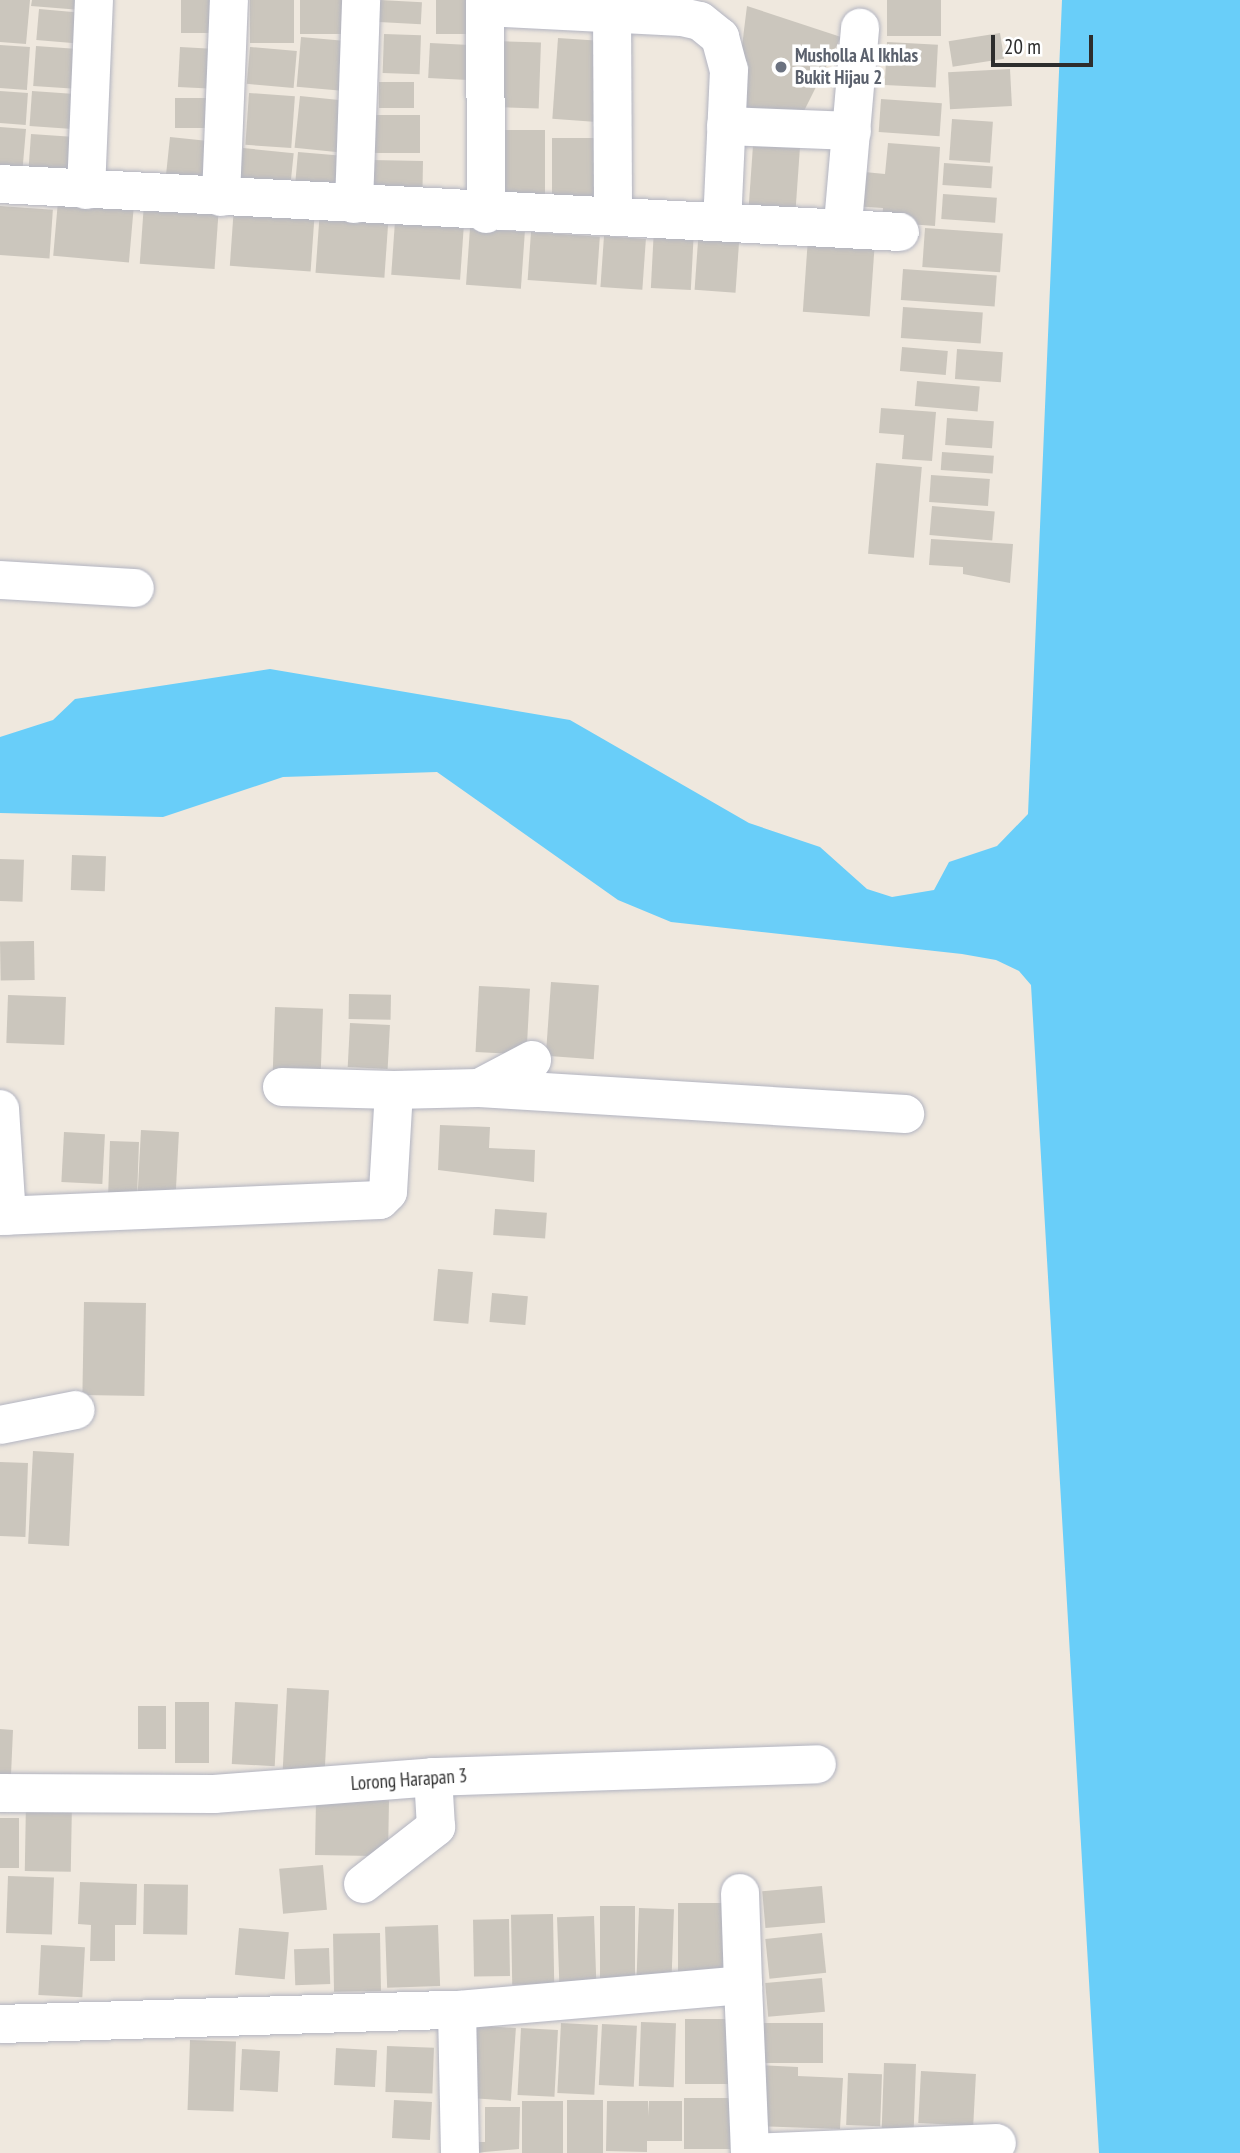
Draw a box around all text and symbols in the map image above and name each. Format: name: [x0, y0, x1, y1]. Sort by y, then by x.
scale bar: [995, 21, 1096, 65]
text: 20 m: [1004, 33, 1041, 60]
place label: Musholla Al Ikhlas Bukit Hijau 2: [795, 45, 919, 89]
marker: Musholla Al Ikhlas Bukit Hijau 2: [773, 59, 789, 75]
street label: Lorong Harapan 3: [350, 1765, 468, 1795]

